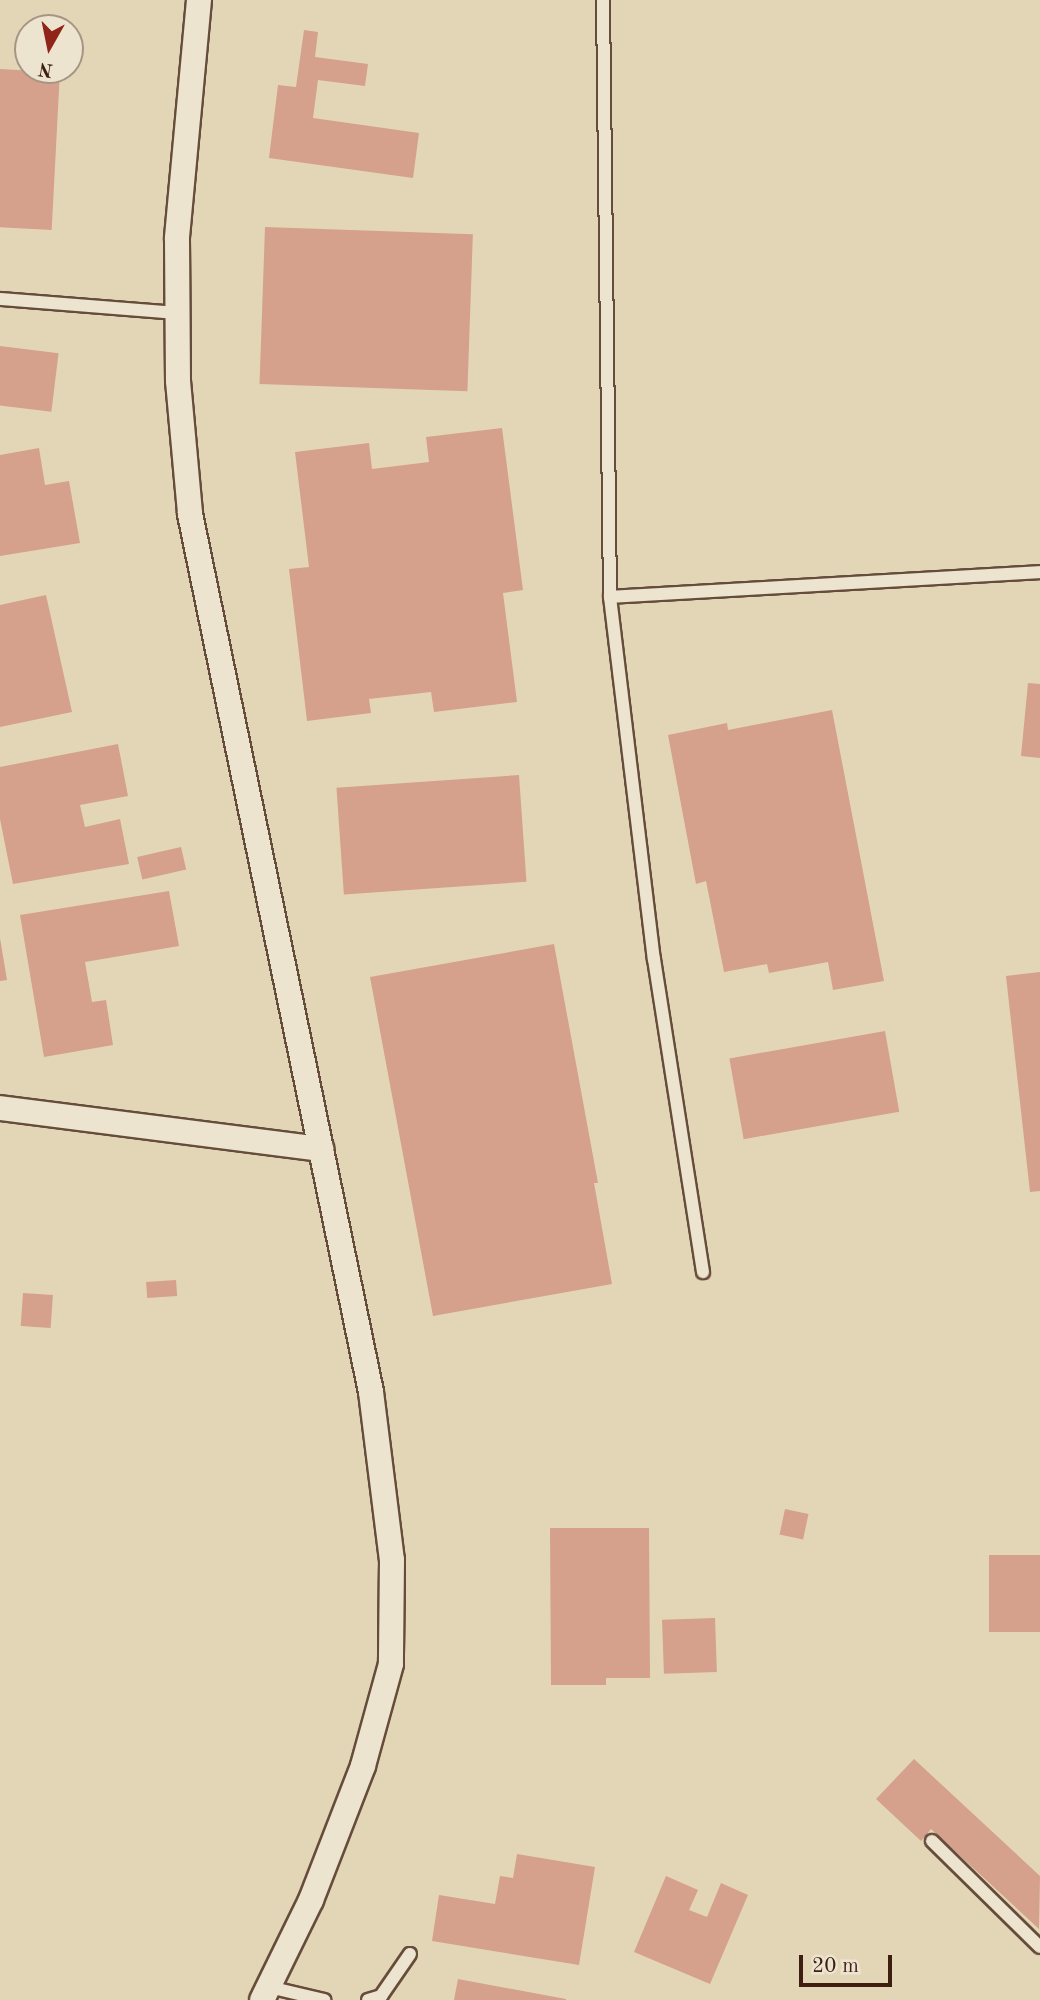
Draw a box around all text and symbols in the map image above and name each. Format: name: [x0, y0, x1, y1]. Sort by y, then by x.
north arrow: [14, 14, 84, 84]
text: N: [37, 58, 55, 79]
scale bar: [802, 1940, 895, 1984]
text: 20 m: [812, 1956, 859, 1977]

